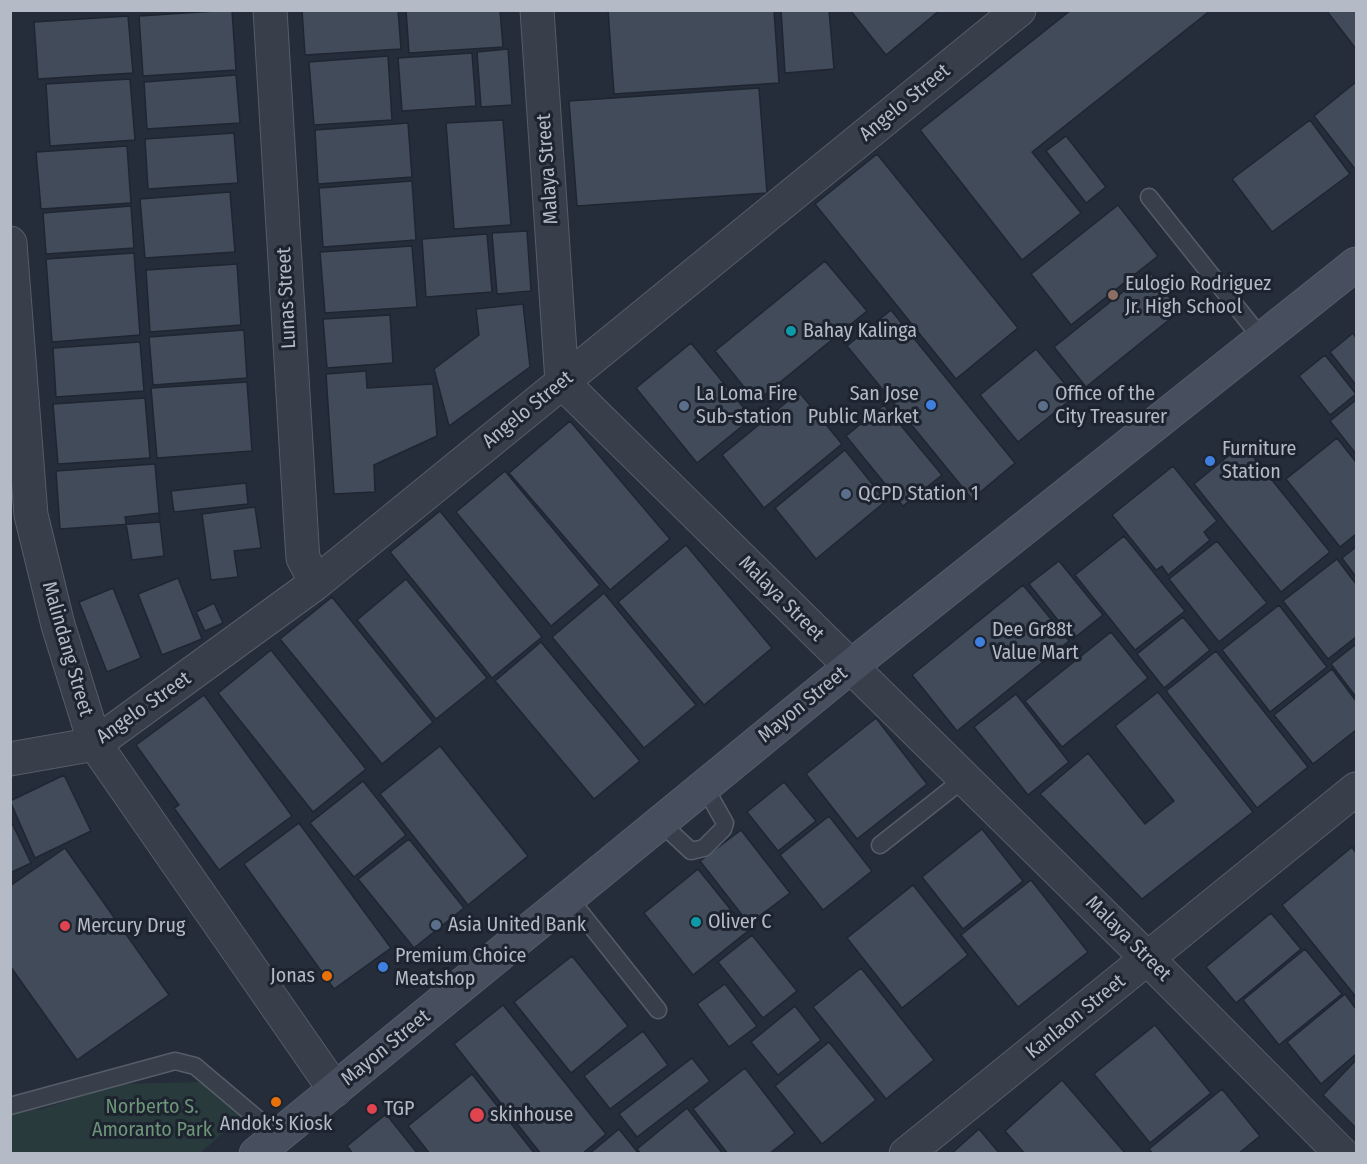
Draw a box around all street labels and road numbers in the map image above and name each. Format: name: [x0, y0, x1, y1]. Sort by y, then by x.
street label: Angelo Street: [855, 59, 955, 147]
street label: Malaya Street: [532, 113, 564, 225]
street label: Lunas Street: [272, 247, 302, 349]
street label: Angelo Street: [478, 366, 578, 454]
street label: Malaya Street: [733, 551, 829, 647]
street label: Malindang Street: [36, 579, 98, 719]
street label: Mayon Street: [754, 662, 852, 748]
street label: Angelo Street: [92, 667, 196, 749]
street label: Malaya Street: [1080, 891, 1176, 987]
street label: Kanlaon Street: [1022, 970, 1130, 1064]
street label: Mayon Street: [337, 1005, 435, 1091]

